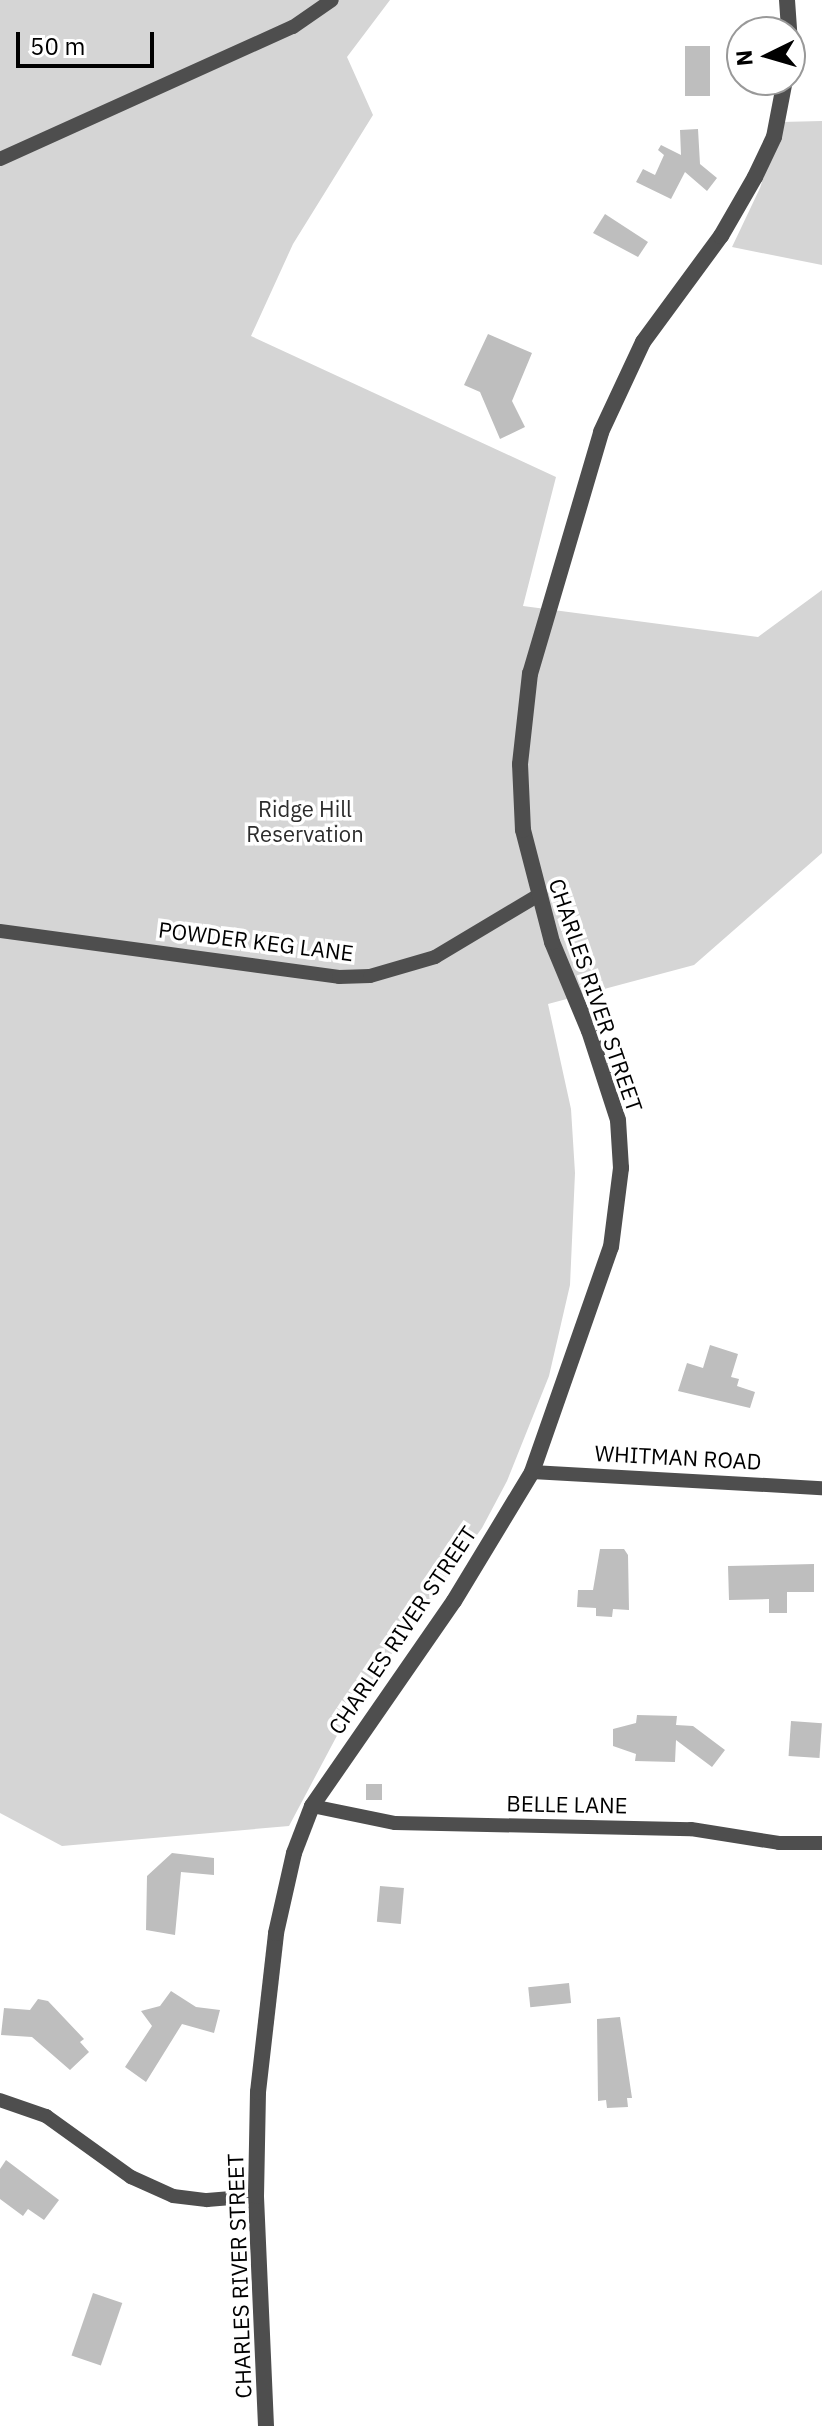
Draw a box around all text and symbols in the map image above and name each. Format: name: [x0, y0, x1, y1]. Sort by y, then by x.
scale bar: [20, 16, 158, 66]
north arrow: [726, 16, 806, 96]
text: 50 m: [30, 30, 85, 62]
text: N: [728, 49, 759, 67]
park label: Ridge Hill Reservation: [246, 795, 364, 846]
street label: CHARLES RIVER STREET: [544, 875, 648, 1115]
street label: POWDER KEG LANE: [157, 916, 355, 966]
street label: WHITMAN ROAD: [594, 1439, 762, 1475]
street label: CHARLES RIVER STREET: [323, 1521, 481, 1739]
street label: BELLE LANE: [506, 1790, 628, 1818]
street label: CHARLES RIVER STREET: [222, 2153, 256, 2399]

